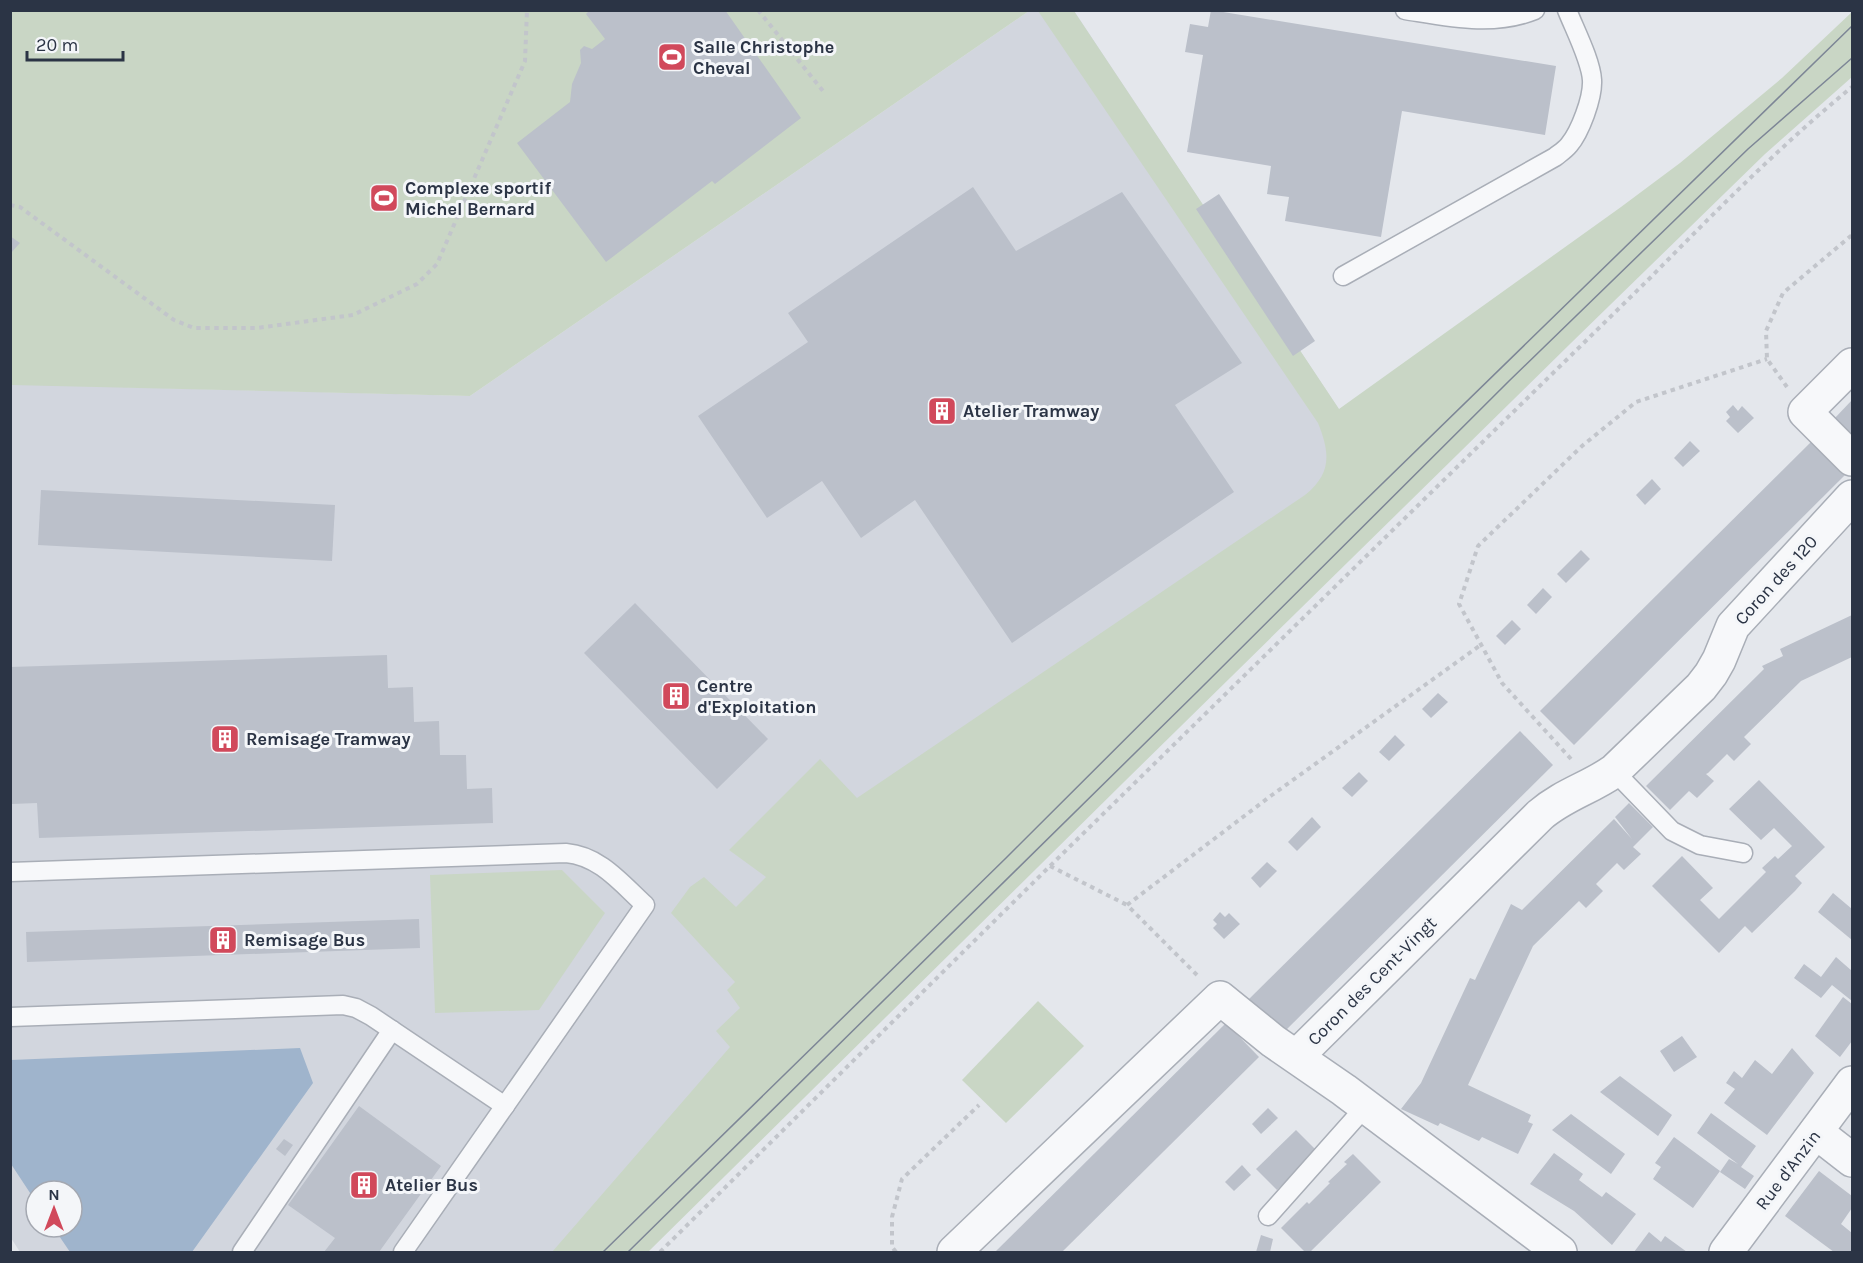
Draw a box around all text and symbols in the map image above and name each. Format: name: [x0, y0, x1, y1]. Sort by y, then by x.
scale bar: [27, 24, 123, 62]
text: 20 m: [36, 34, 78, 56]
place label: Salle Christophe Cheval: [693, 36, 834, 79]
sports icon: Salle Christophe Cheval: [656, 41, 688, 73]
place label: Complexe sportif Michel Bernard: [405, 177, 551, 220]
sports icon: Complexe sportif Michel Bernard: [368, 182, 400, 214]
building icon: Atelier Tramway: [926, 395, 958, 427]
place label: Atelier Tramway: [963, 400, 1099, 422]
street label: Coron des 120: [1730, 531, 1822, 629]
place label: Centre d'Exploitation: [697, 675, 816, 718]
building icon: Centre d'Exploitation: [660, 680, 692, 712]
building icon: Remisage Tramway: [209, 723, 241, 755]
place label: Remisage Tramway: [246, 728, 411, 750]
street label: Coron des Cent-Vingt: [1303, 912, 1441, 1050]
building icon: Remisage Bus: [207, 924, 239, 956]
place label: Remisage Bus: [244, 929, 365, 951]
street label: Rue d'Anzin: [1751, 1126, 1825, 1214]
building icon: Atelier Bus: [348, 1169, 380, 1201]
place label: Atelier Bus: [385, 1174, 478, 1196]
north arrow: [24, 1179, 84, 1239]
text: N: [48, 1185, 60, 1204]

